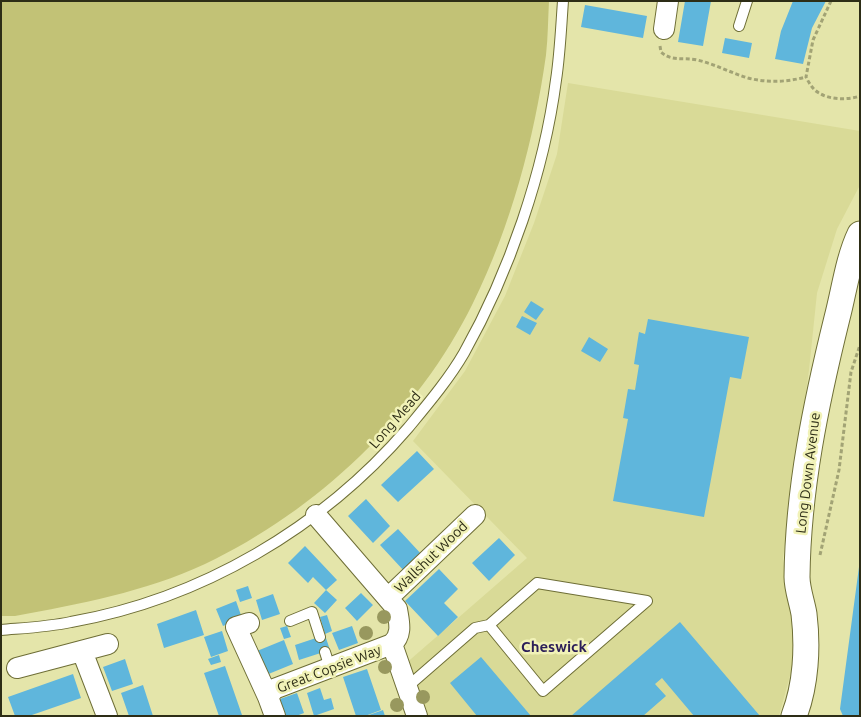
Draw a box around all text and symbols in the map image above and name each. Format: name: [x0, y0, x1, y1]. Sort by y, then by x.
street label: Long Mead: [366, 388, 424, 452]
street label: Long Down Avenue: [792, 412, 824, 534]
street label: Wallshut Wood: [391, 518, 471, 596]
district label: Cheswick: [521, 638, 587, 656]
street label: Great Copsie Way: [275, 641, 383, 697]

